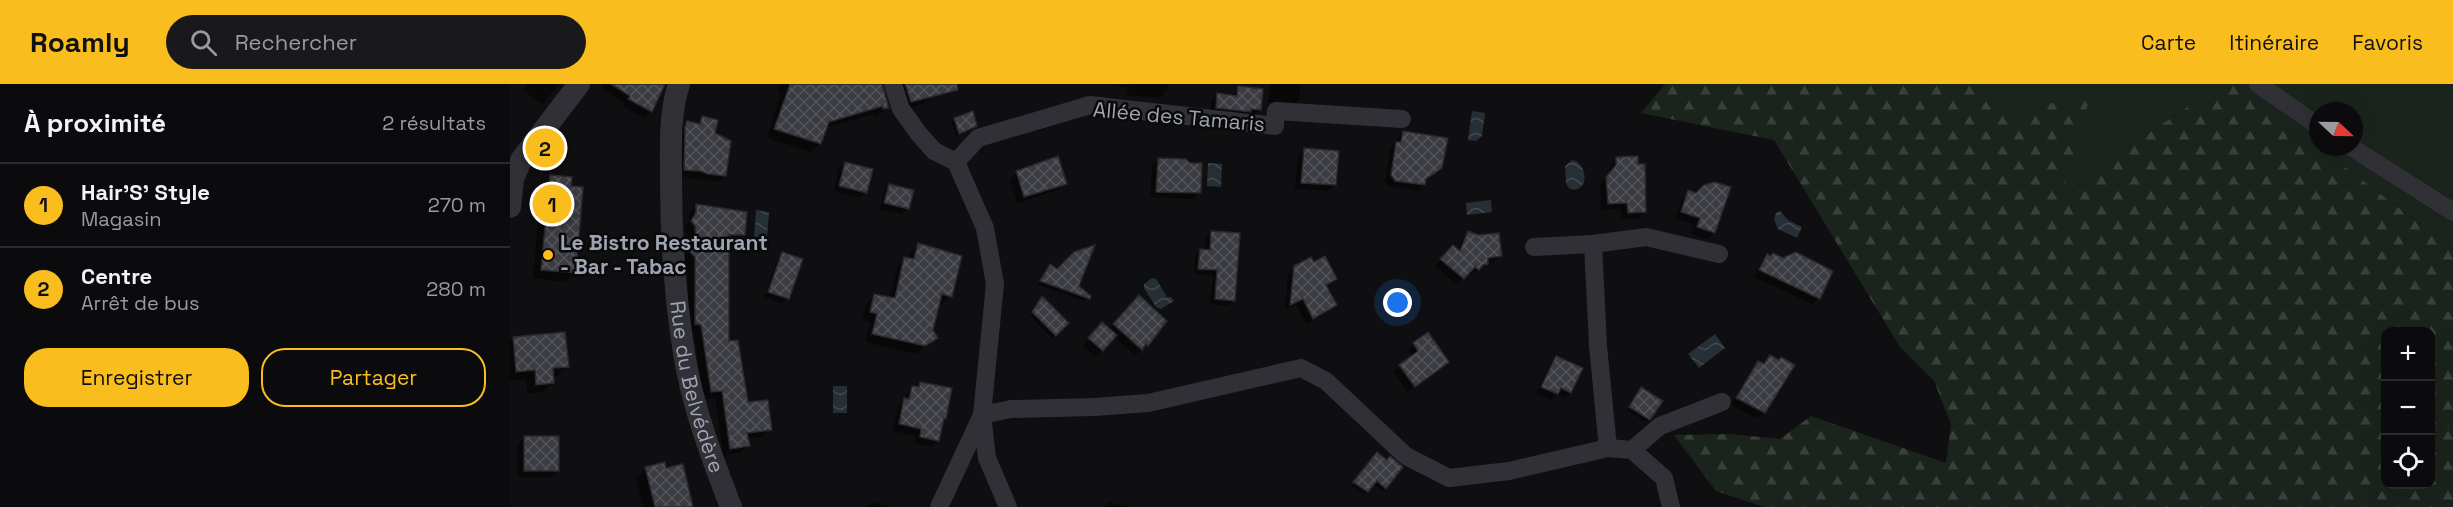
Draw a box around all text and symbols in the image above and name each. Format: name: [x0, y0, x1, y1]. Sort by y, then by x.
search box: [166, 15, 586, 69]
text: Roamly: [30, 24, 130, 60]
icon: search: [187, 26, 220, 59]
text: Rechercher: [235, 28, 357, 56]
text: Carte: [2141, 29, 2196, 56]
text: Itinéraire: [2229, 29, 2319, 56]
text: Favoris: [2352, 29, 2423, 56]
street label: Allée des Tamaris: [1092, 96, 1266, 137]
north arrow: [2309, 102, 2363, 156]
text: À proximité: [24, 106, 166, 140]
text: 2 résultats: [382, 110, 486, 136]
pin: 2: [525, 126, 564, 170]
text: Hair'S' Style: [81, 178, 210, 206]
pin: 1: [532, 182, 572, 226]
text: 1: [39, 192, 48, 218]
text: 270 m: [428, 192, 486, 218]
text: Magasin: [81, 206, 162, 232]
place label: Le Bistro Restaurant - Bar - Tabac: [560, 229, 768, 280]
marker: Le Bistro Restaurant - Bar - Tabac: [541, 248, 555, 262]
text: Centre: [81, 262, 152, 290]
text: 2: [38, 276, 49, 302]
text: 280 m: [426, 276, 486, 302]
your location: [1383, 288, 1412, 317]
text: Arrêt de bus: [81, 290, 200, 316]
street label: Rue du Belvédère: [664, 299, 731, 476]
map controls: [2381, 327, 2435, 489]
button: +: [2381, 327, 2435, 381]
button: Enregistrer: [24, 348, 249, 407]
button: Partager: [261, 348, 486, 407]
button: −: [2381, 381, 2435, 435]
button: locate: [2381, 435, 2435, 489]

